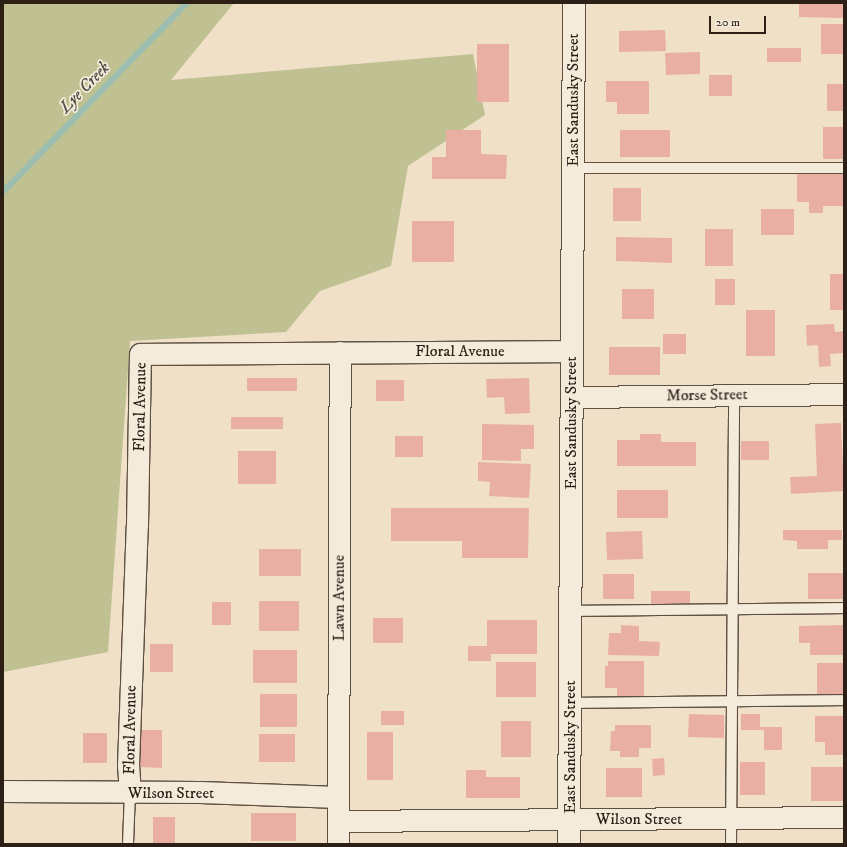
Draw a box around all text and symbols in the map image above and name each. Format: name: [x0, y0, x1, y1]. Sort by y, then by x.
scale bar: [711, 8, 768, 34]
text: 20 m: [716, 15, 740, 30]
street label: East Sandusky Street: [563, 33, 583, 167]
water label: Lye Creek: [56, 58, 114, 118]
street label: Floral Avenue: [415, 341, 505, 361]
street label: East Sandusky Street: [561, 356, 581, 490]
street label: Floral Avenue: [130, 362, 150, 452]
street label: Morse Street: [666, 385, 748, 405]
street label: Lawn Avenue: [329, 555, 349, 641]
street label: East Sandusky Street: [560, 680, 580, 814]
street label: Floral Avenue: [120, 685, 140, 775]
street label: Wilson Street: [128, 783, 214, 803]
street label: Wilson Street: [596, 809, 682, 829]

